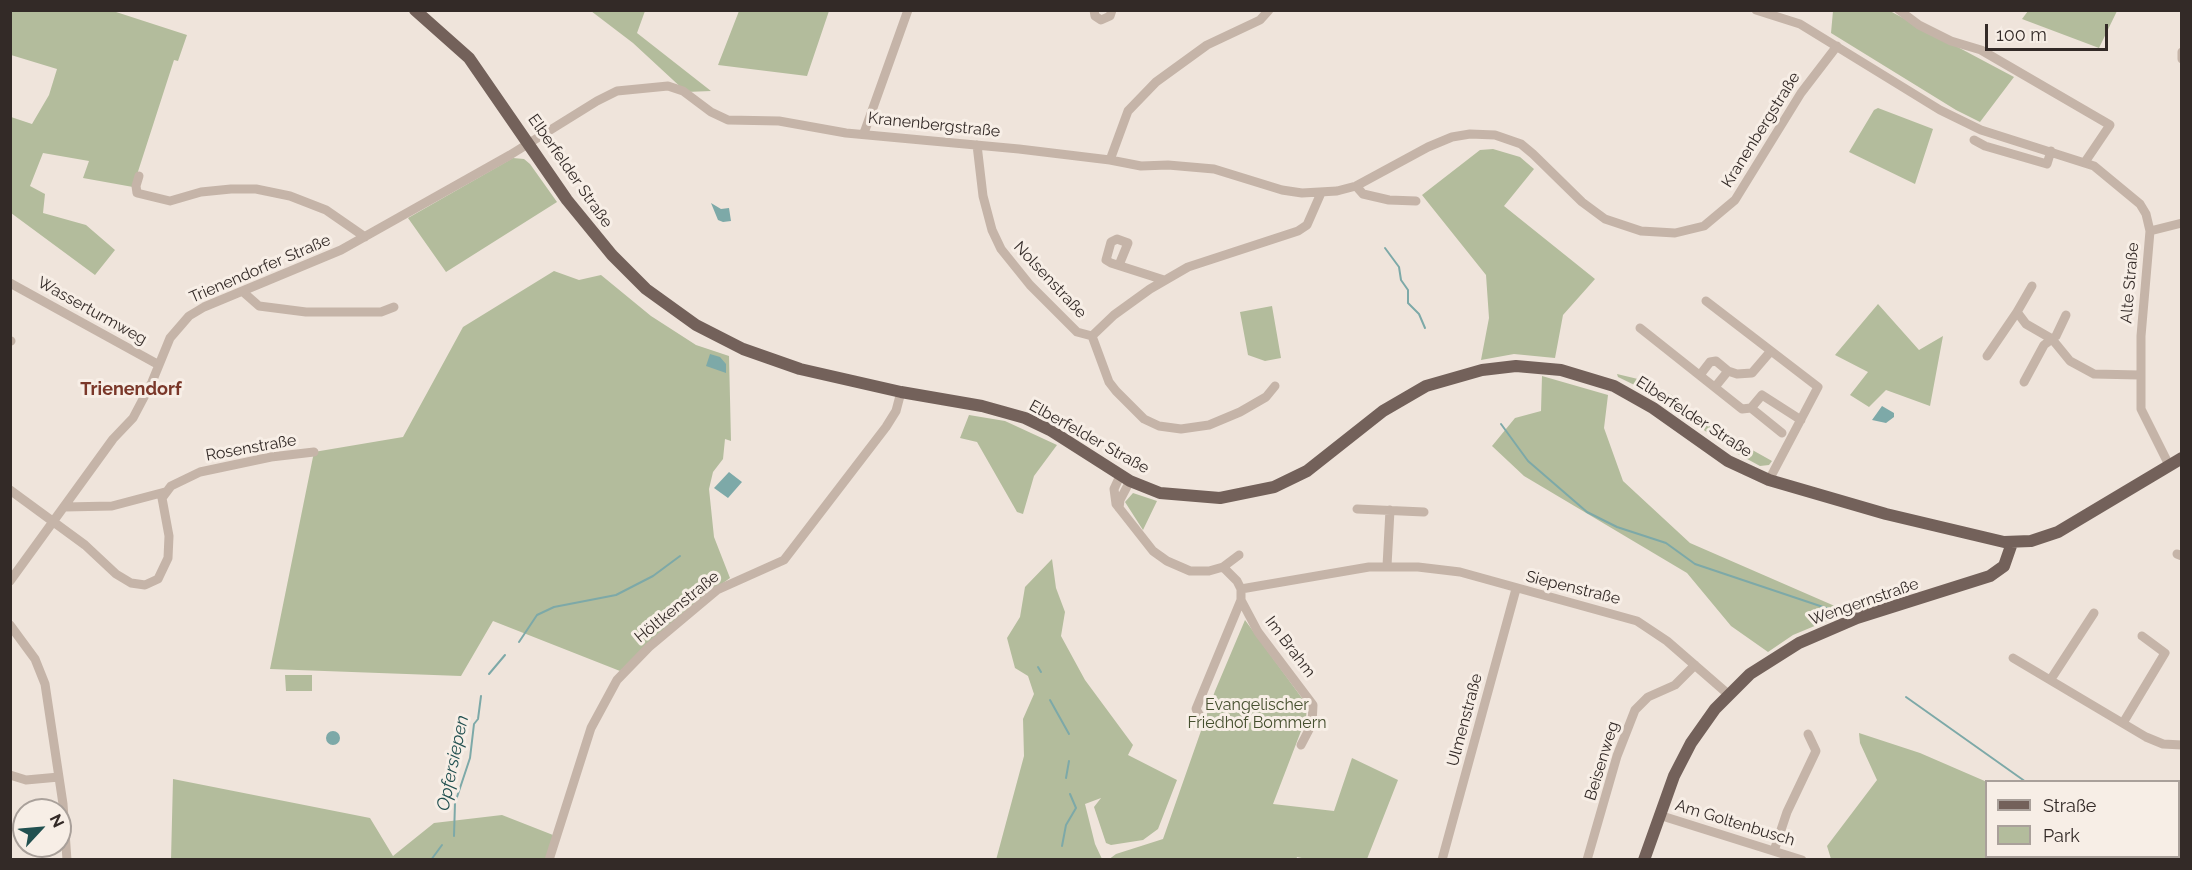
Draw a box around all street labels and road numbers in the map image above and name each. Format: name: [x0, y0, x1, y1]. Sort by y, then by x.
street label: Kranenbergstraße: [1718, 69, 1804, 191]
street label: Kranenbergstraße: [867, 109, 1001, 141]
street label: Elberfelder Straße: [524, 111, 616, 231]
street label: Trienendorfer Straße: [187, 231, 333, 307]
street label: Nolsenstraße: [1010, 238, 1090, 322]
street label: Alte Straße: [2117, 242, 2143, 324]
street label: Wasserturmweg: [34, 273, 150, 349]
street label: Elberfelder Straße: [1632, 372, 1756, 462]
street label: Elberfelder Straße: [1026, 396, 1152, 478]
street label: Rosenstraße: [204, 431, 298, 465]
street label: Höltkenstraße: [631, 567, 723, 647]
street label: Siepenstraße: [1524, 567, 1622, 609]
street label: Wengernstraße: [1807, 574, 1921, 630]
street label: Im Brahm: [1261, 613, 1319, 681]
street label: Ulmenstraße: [1443, 671, 1487, 769]
street label: Beisenweg: [1581, 719, 1623, 803]
street label: Am Goltenbusch: [1673, 796, 1797, 850]

